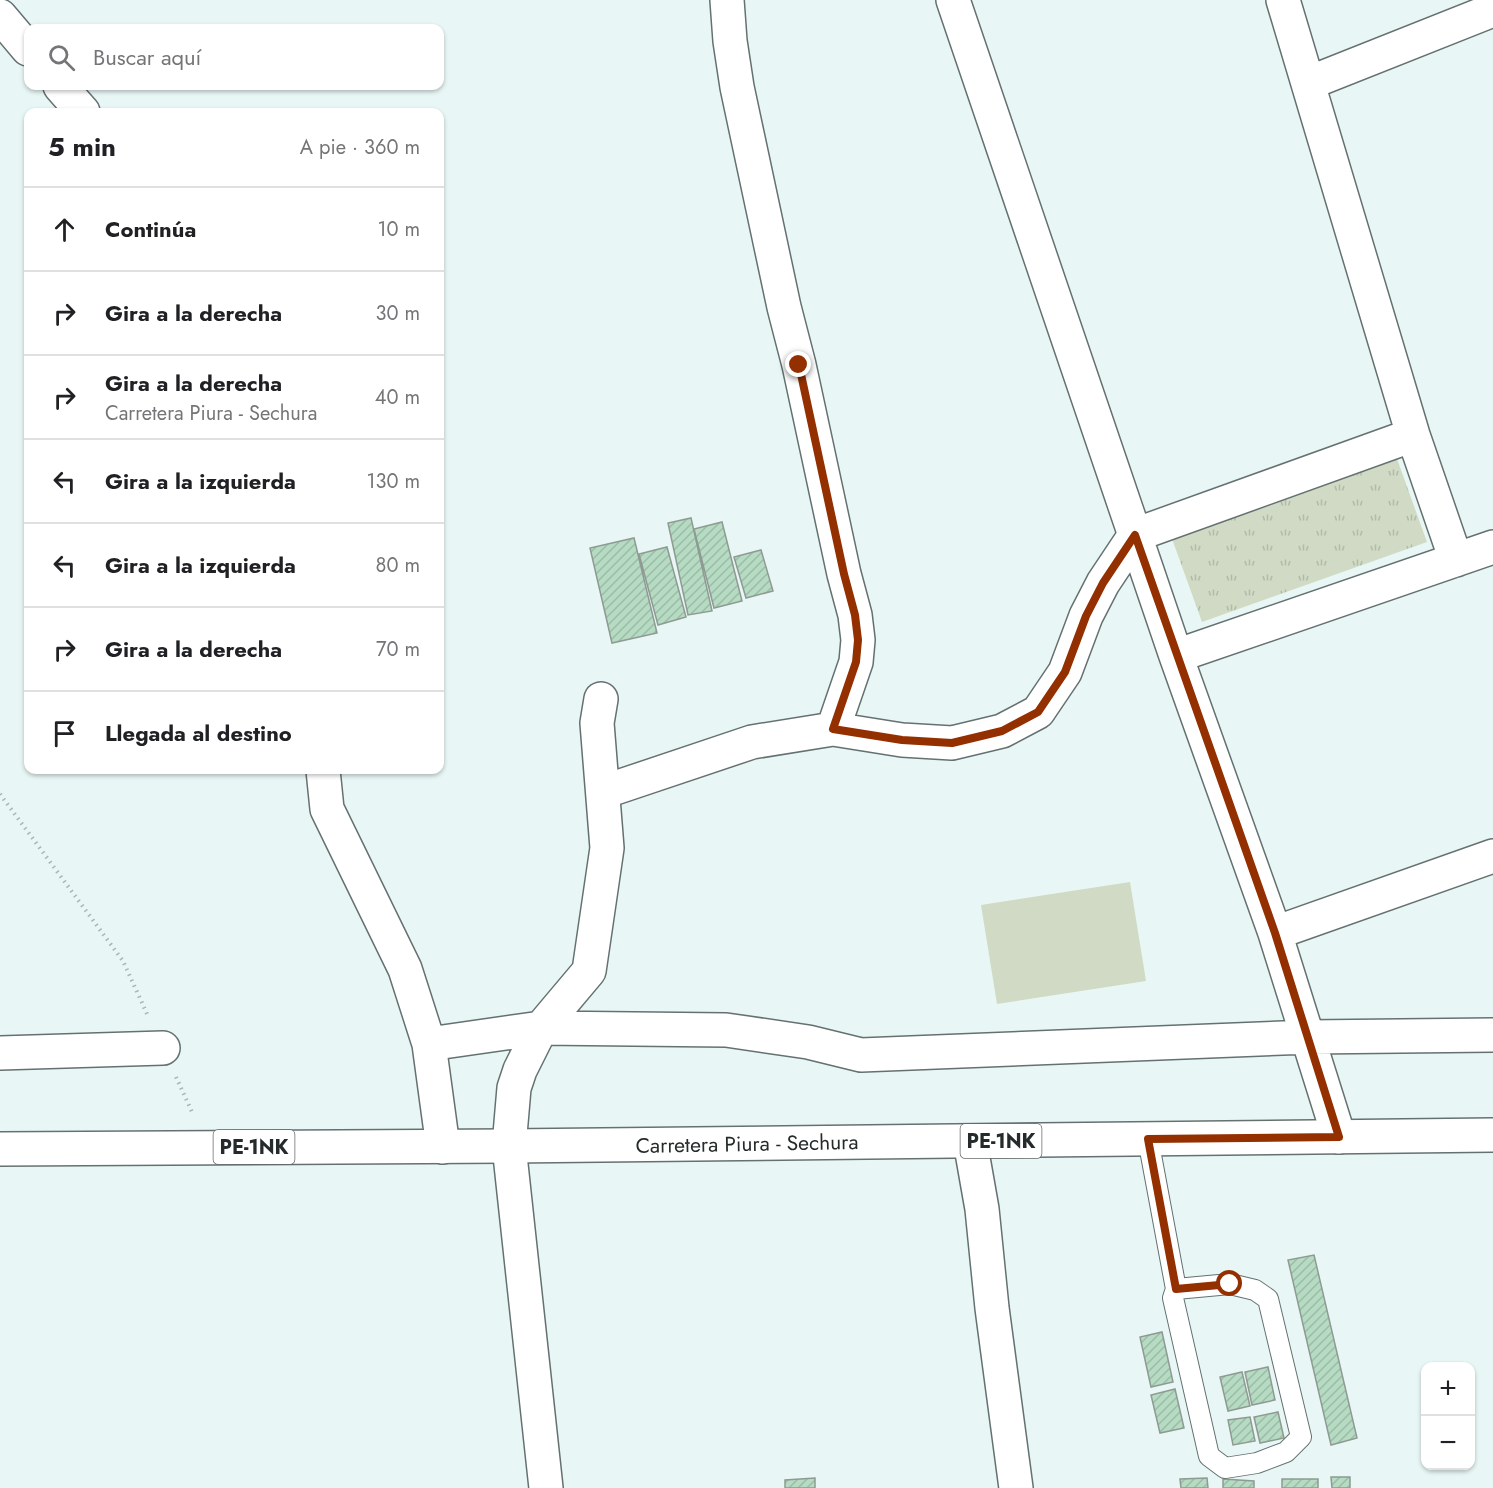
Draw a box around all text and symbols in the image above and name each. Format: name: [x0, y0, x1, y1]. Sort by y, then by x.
search box: [24, 24, 444, 90]
icon: search: [45, 41, 78, 74]
text: Buscar aquí: [93, 41, 201, 73]
text: 5 min: [48, 128, 116, 166]
text: A pie · 360 m: [300, 133, 420, 162]
icon: ahead: [48, 213, 81, 246]
text: Continúa: [105, 213, 196, 245]
text: 10 m: [377, 215, 420, 244]
icon: right: [48, 297, 81, 330]
text: Gira a la derecha: [105, 297, 282, 329]
text: 30 m: [375, 299, 420, 328]
route end: [785, 351, 811, 377]
text: Gira a la derecha: [105, 367, 282, 399]
icon: right: [48, 381, 81, 414]
text: 40 m: [375, 383, 420, 412]
text: Carretera Piura - Sechura: [105, 399, 317, 428]
icon: left: [48, 465, 81, 498]
text: Gira a la izquierda: [105, 465, 296, 497]
text: 130 m: [366, 467, 420, 496]
icon: left: [48, 549, 81, 582]
text: Gira a la izquierda: [105, 549, 296, 581]
text: 80 m: [375, 551, 420, 580]
icon: right: [48, 633, 81, 666]
text: Gira a la derecha: [105, 633, 282, 665]
text: 70 m: [376, 635, 420, 664]
icon: arrive: [48, 717, 81, 750]
text: Llegada al destino: [105, 717, 292, 749]
road number: PE-1NK: [960, 1124, 1042, 1158]
street label: Carretera Piura - Sechura: [635, 1127, 859, 1161]
road number: PE-1NK: [214, 1130, 294, 1164]
route start: [1216, 1270, 1242, 1296]
map controls: [1421, 1362, 1475, 1470]
button: +: [1421, 1362, 1475, 1416]
button: −: [1421, 1416, 1475, 1470]

